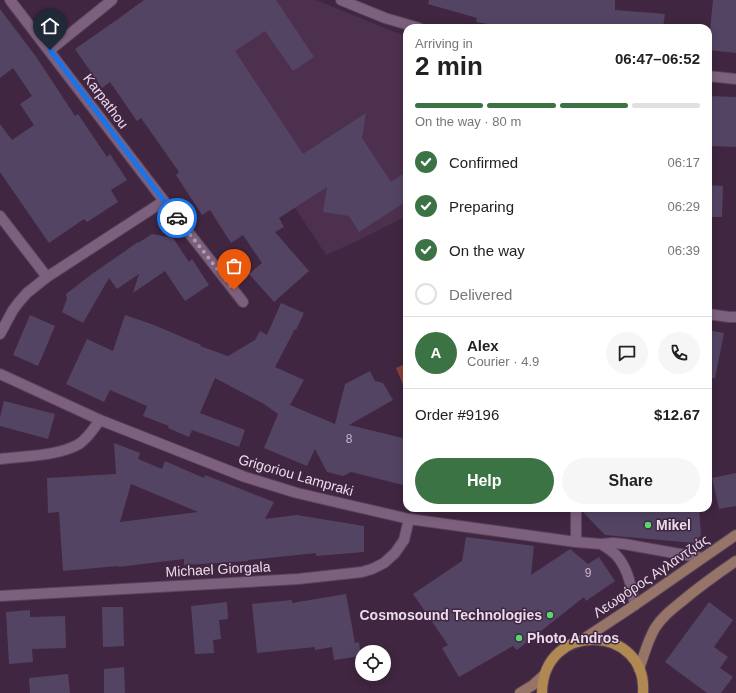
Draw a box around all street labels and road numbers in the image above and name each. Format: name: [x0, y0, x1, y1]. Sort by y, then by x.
street label: Karpathou: [80, 70, 132, 132]
street label: Grigoriou Lampraki: [237, 451, 355, 499]
street label: Λεωφόρος Αγλαντζιάς: [590, 531, 712, 621]
street label: Michael Giorgala: [165, 558, 271, 580]

